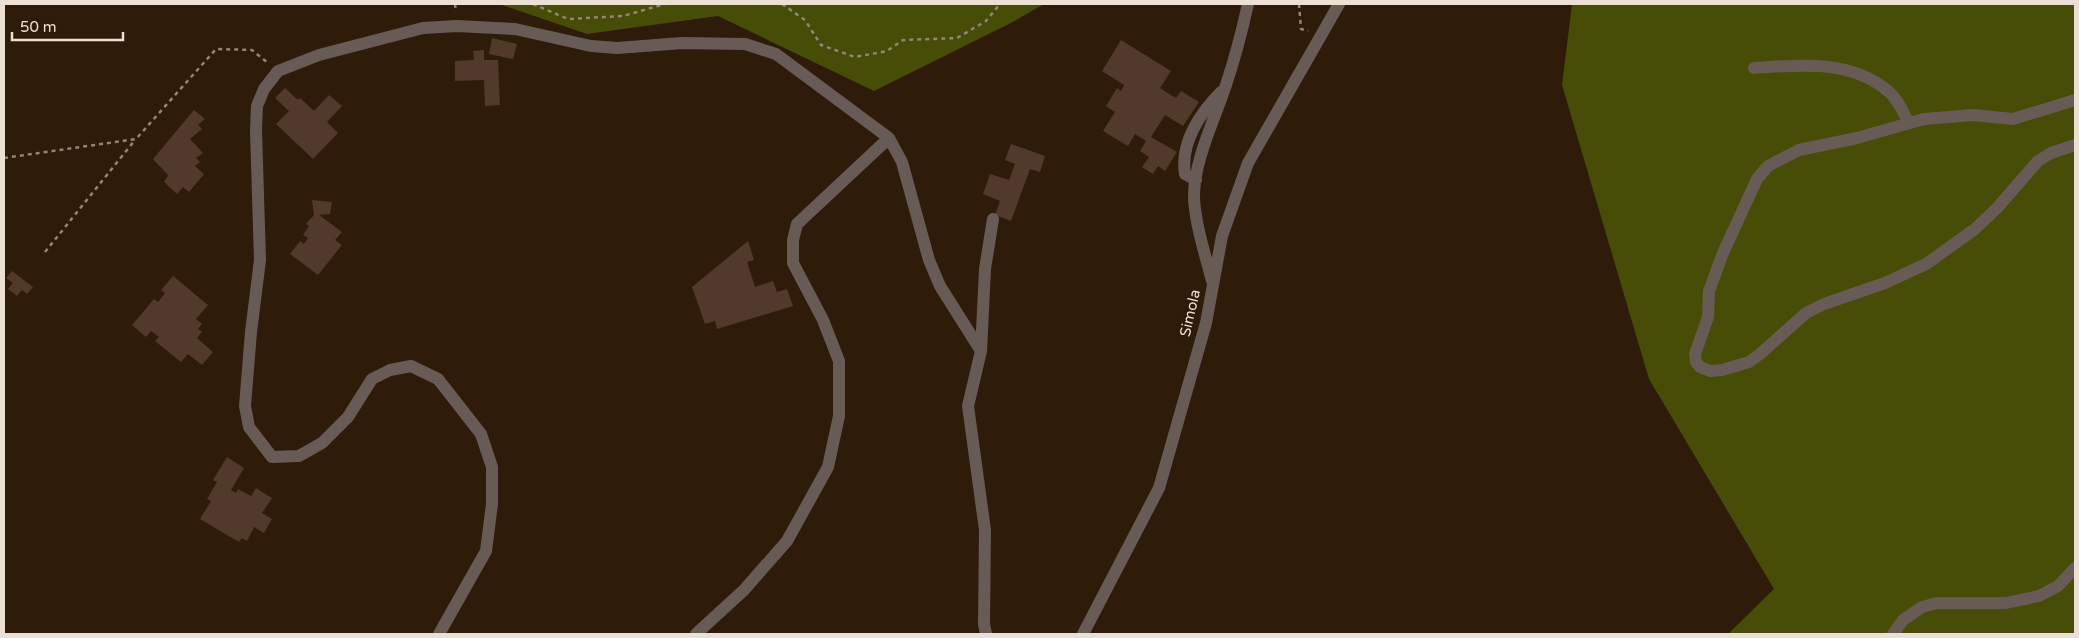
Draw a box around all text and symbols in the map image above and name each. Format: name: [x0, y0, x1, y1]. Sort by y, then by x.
scale bar: [12, 10, 124, 42]
text: 50 m: [20, 18, 57, 36]
street label: Simola: [1176, 288, 1204, 338]

